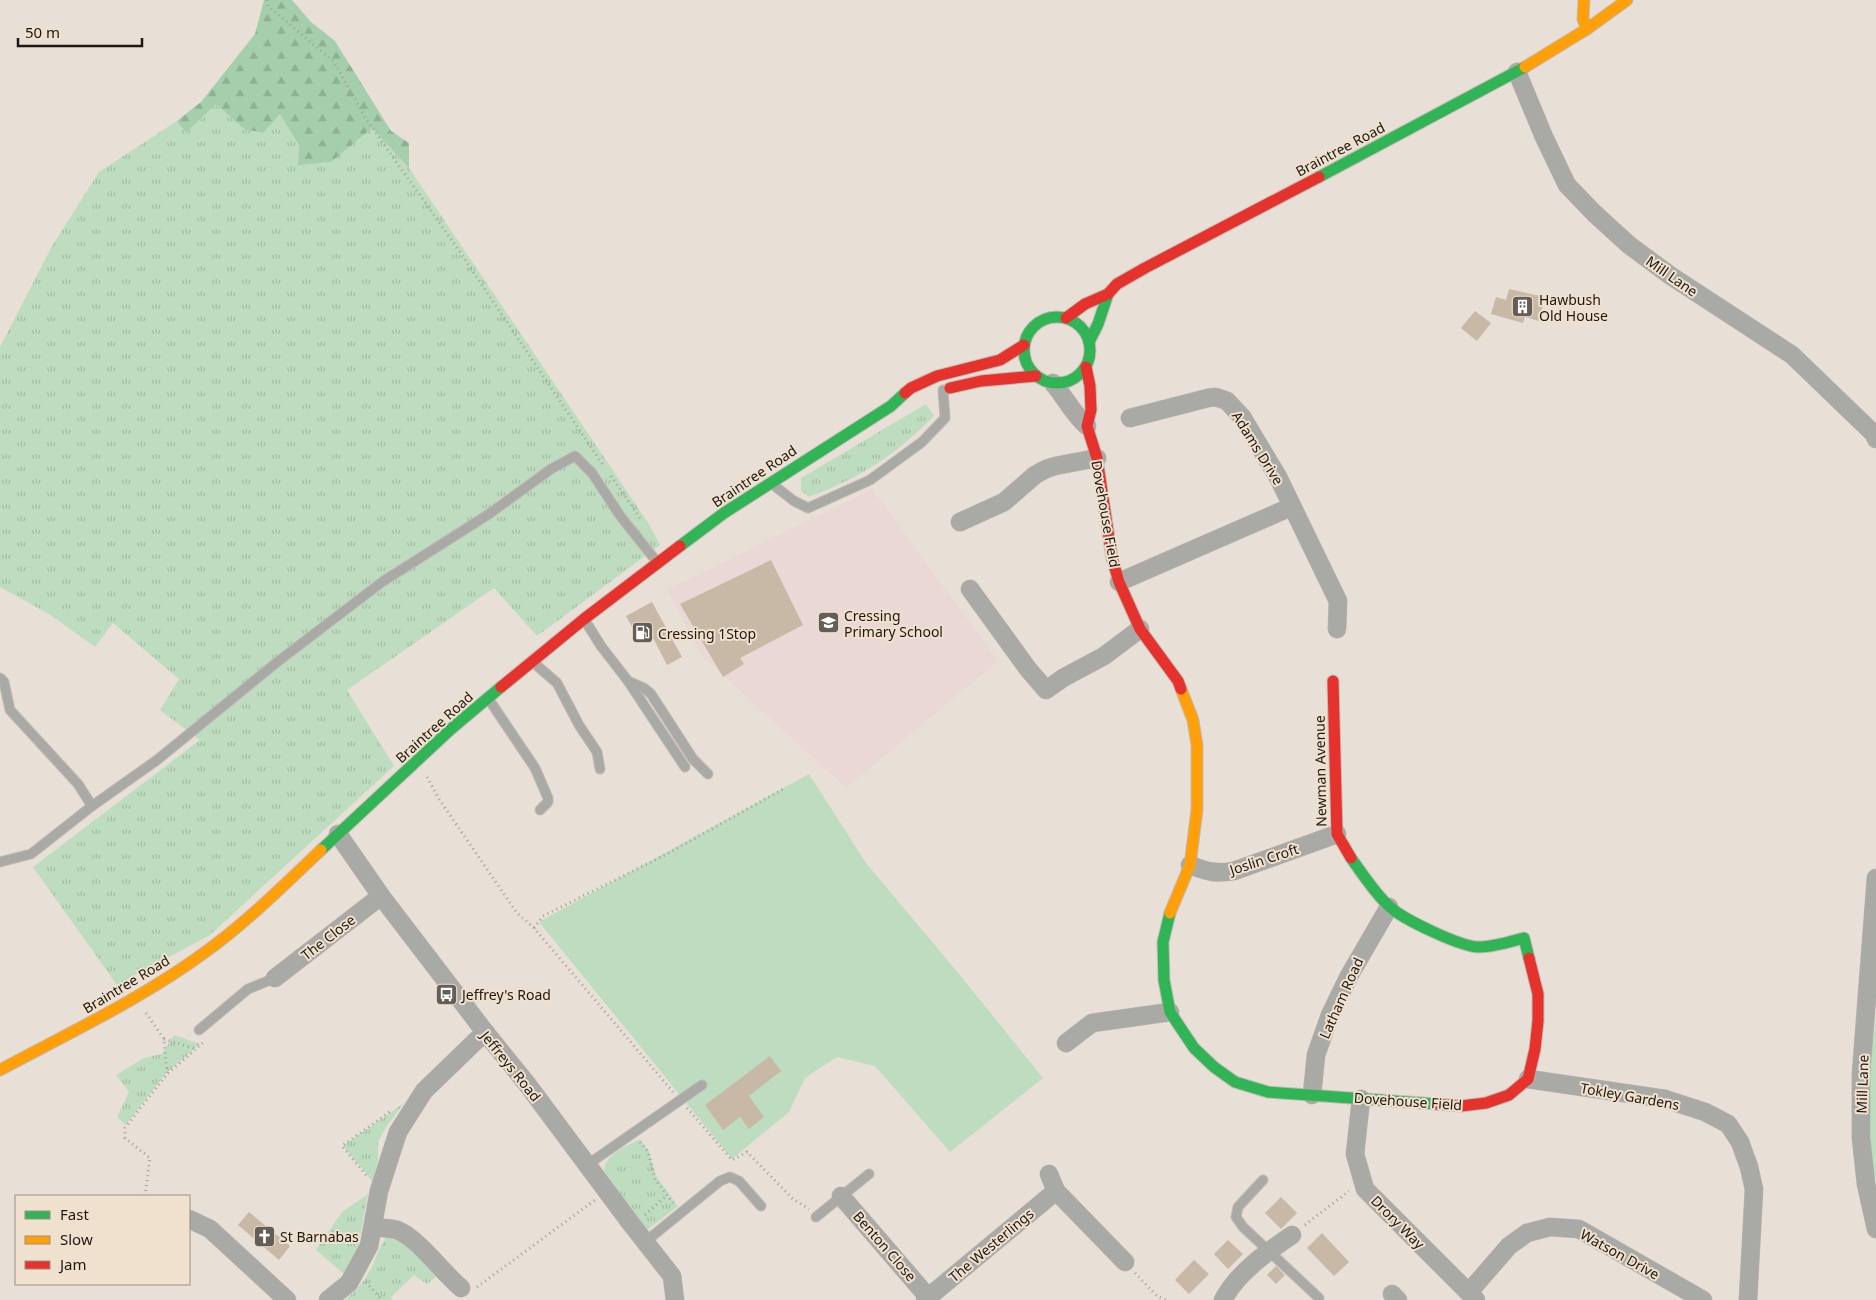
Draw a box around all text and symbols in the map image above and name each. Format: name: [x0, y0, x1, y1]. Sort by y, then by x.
scale bar: [18, 15, 141, 47]
text: 50 m: [25, 22, 60, 42]
street label: Braintree Road: [1292, 118, 1388, 180]
street label: Mill Lane: [1642, 251, 1702, 301]
place label: Hawbush Old House: [1539, 290, 1608, 325]
building icon: Hawbush Old House: [1511, 295, 1535, 319]
street label: Adams Drive: [1228, 408, 1288, 489]
street label: Braintree Road: [708, 441, 800, 511]
street label: Dovehouse Field: [1087, 459, 1125, 569]
place label: Cressing Primary School: [844, 606, 943, 641]
school or university icon: Cressing Primary School: [816, 611, 840, 635]
fuel station icon: Cressing 1Stop: [630, 621, 654, 645]
place label: Cressing 1Stop: [658, 624, 756, 643]
street label: Braintree Road: [391, 687, 477, 767]
street label: Newman Avenue: [1310, 715, 1330, 827]
street label: Joslin Croft: [1225, 839, 1301, 880]
street label: The Close: [297, 910, 359, 964]
street label: Braintree Road: [79, 951, 173, 1017]
street label: Latham Road: [1315, 954, 1367, 1042]
bus stop icon: Jeffrey's Road: [434, 982, 458, 1006]
place label: Jeffrey's Road: [460, 985, 551, 1004]
street label: Jeffreys Road: [475, 1025, 545, 1105]
street label: Mill Lane: [1851, 1054, 1873, 1114]
street label: Tokley Gardens: [1579, 1078, 1681, 1114]
street label: Dovehouse Field: [1353, 1088, 1463, 1114]
street label: Drory Way: [1367, 1191, 1430, 1254]
legend: [15, 1195, 190, 1285]
text: Fast: [60, 1204, 89, 1224]
street label: The Westerlings: [945, 1204, 1038, 1286]
street label: Benton Close: [849, 1207, 921, 1285]
church icon: St Barnabas: [252, 1224, 276, 1248]
street label: Watson Drive: [1577, 1224, 1663, 1284]
place label: St Barnabas: [280, 1227, 359, 1246]
text: Slow: [60, 1229, 93, 1249]
text: Jam: [58, 1254, 87, 1274]

